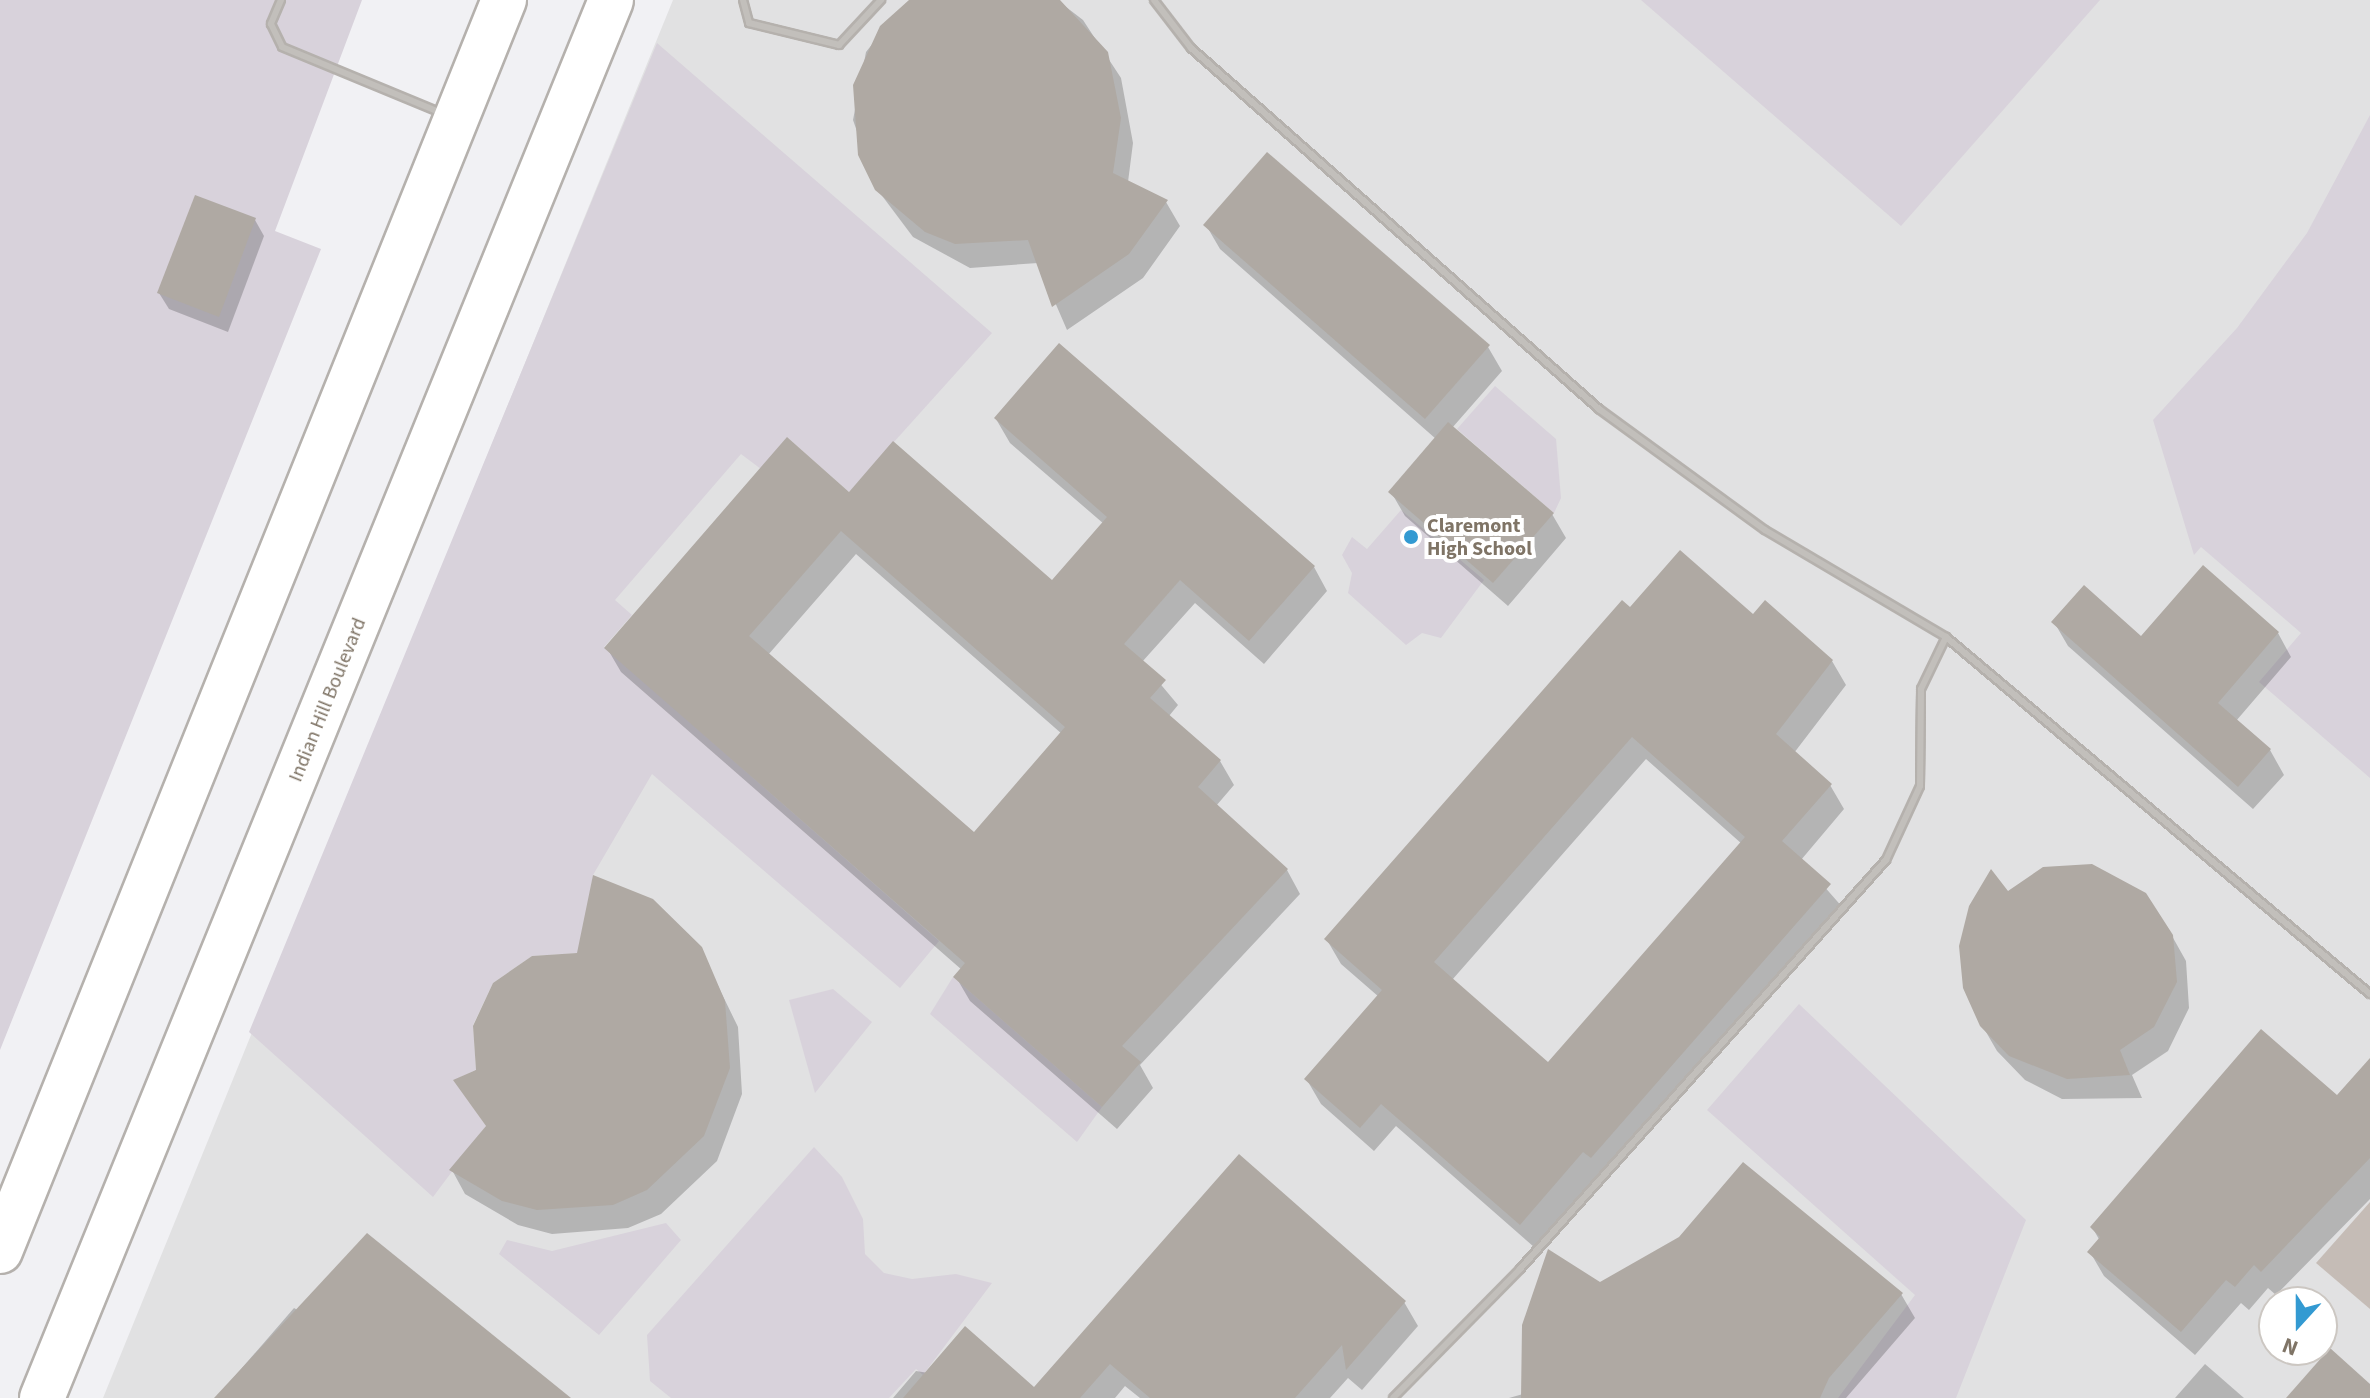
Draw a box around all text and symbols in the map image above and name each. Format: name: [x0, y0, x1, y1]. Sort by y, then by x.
place label: Claremont High School: [1427, 514, 1532, 561]
marker: Claremont High School: [1402, 528, 1420, 546]
street label: Indian Hill Boulevard: [284, 614, 372, 786]
north arrow: [2258, 1286, 2338, 1366]
text: N: [2278, 1329, 2303, 1364]

